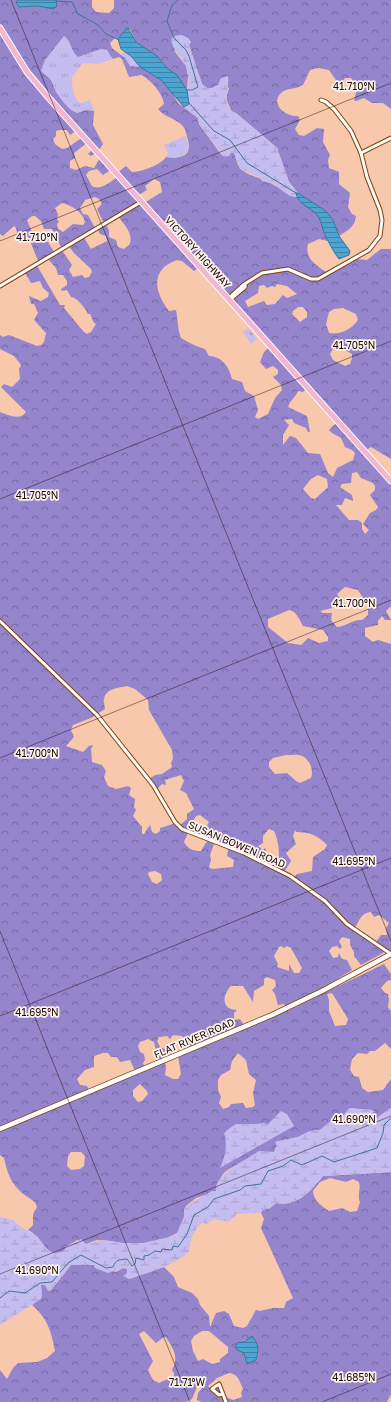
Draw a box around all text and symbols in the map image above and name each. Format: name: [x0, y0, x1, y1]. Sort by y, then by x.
text: 41.710°N: [333, 80, 375, 92]
street label: VICTORY HIGHWAY: [163, 214, 234, 291]
text: 41.710°N: [16, 231, 58, 243]
text: 41.705°N: [333, 339, 375, 351]
text: 41.705°N: [16, 489, 58, 501]
text: 41.700°N: [332, 597, 376, 609]
text: 41.700°N: [15, 747, 59, 759]
street label: SUSAN BOWEN ROAD: [187, 818, 287, 870]
text: 41.695°N: [332, 855, 376, 867]
text: 41.695°N: [15, 1006, 59, 1018]
street label: FLAT RIVER ROAD: [152, 1016, 236, 1060]
text: 41.690°N: [332, 1113, 376, 1125]
text: 41.690°N: [15, 1264, 59, 1276]
text: 41.685°N: [332, 1371, 376, 1383]
text: 71.71°W: [169, 1376, 205, 1388]

